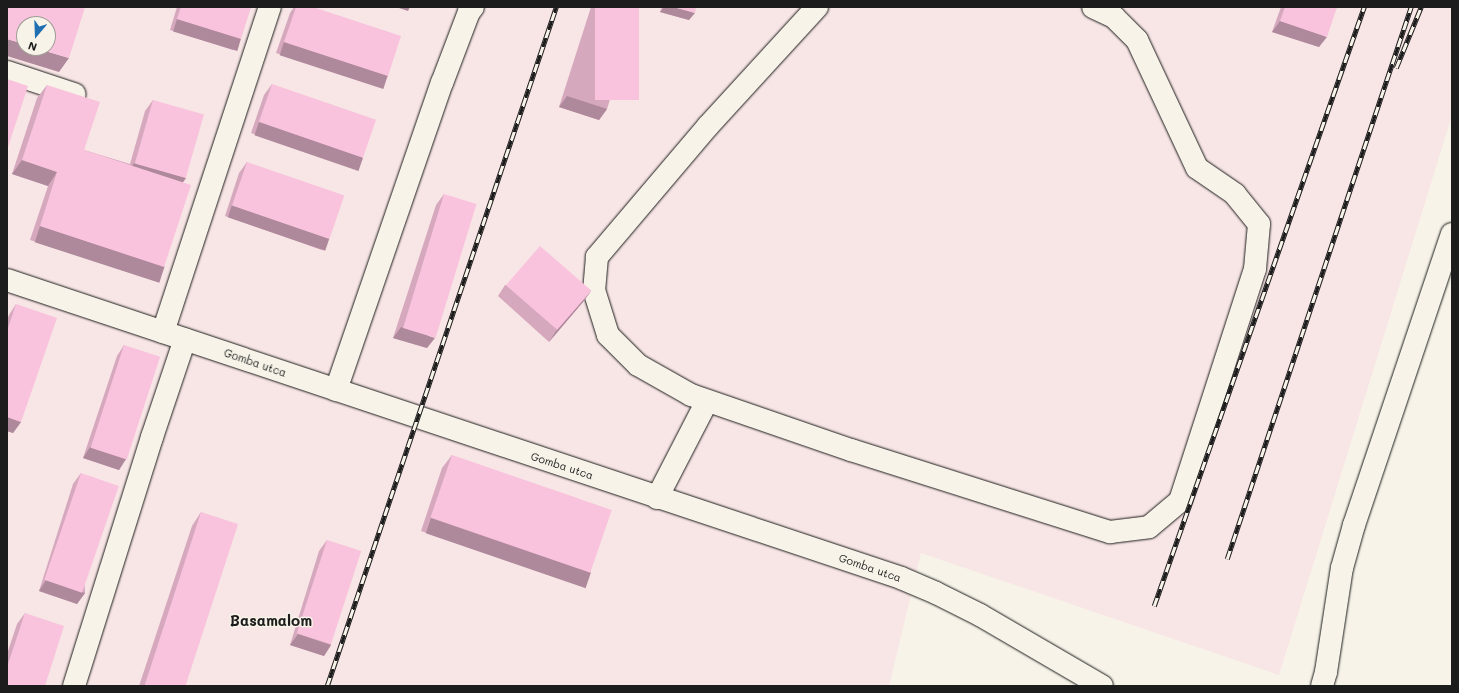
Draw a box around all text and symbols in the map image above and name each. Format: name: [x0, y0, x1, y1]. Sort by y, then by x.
north arrow: [16, 16, 56, 56]
text: N: [26, 38, 39, 55]
street label: Gomba utca: [222, 346, 288, 380]
street label: Gomba utca: [529, 450, 595, 482]
street label: Gomba utca: [837, 551, 903, 585]
district label: Basamalom: [230, 612, 312, 630]

